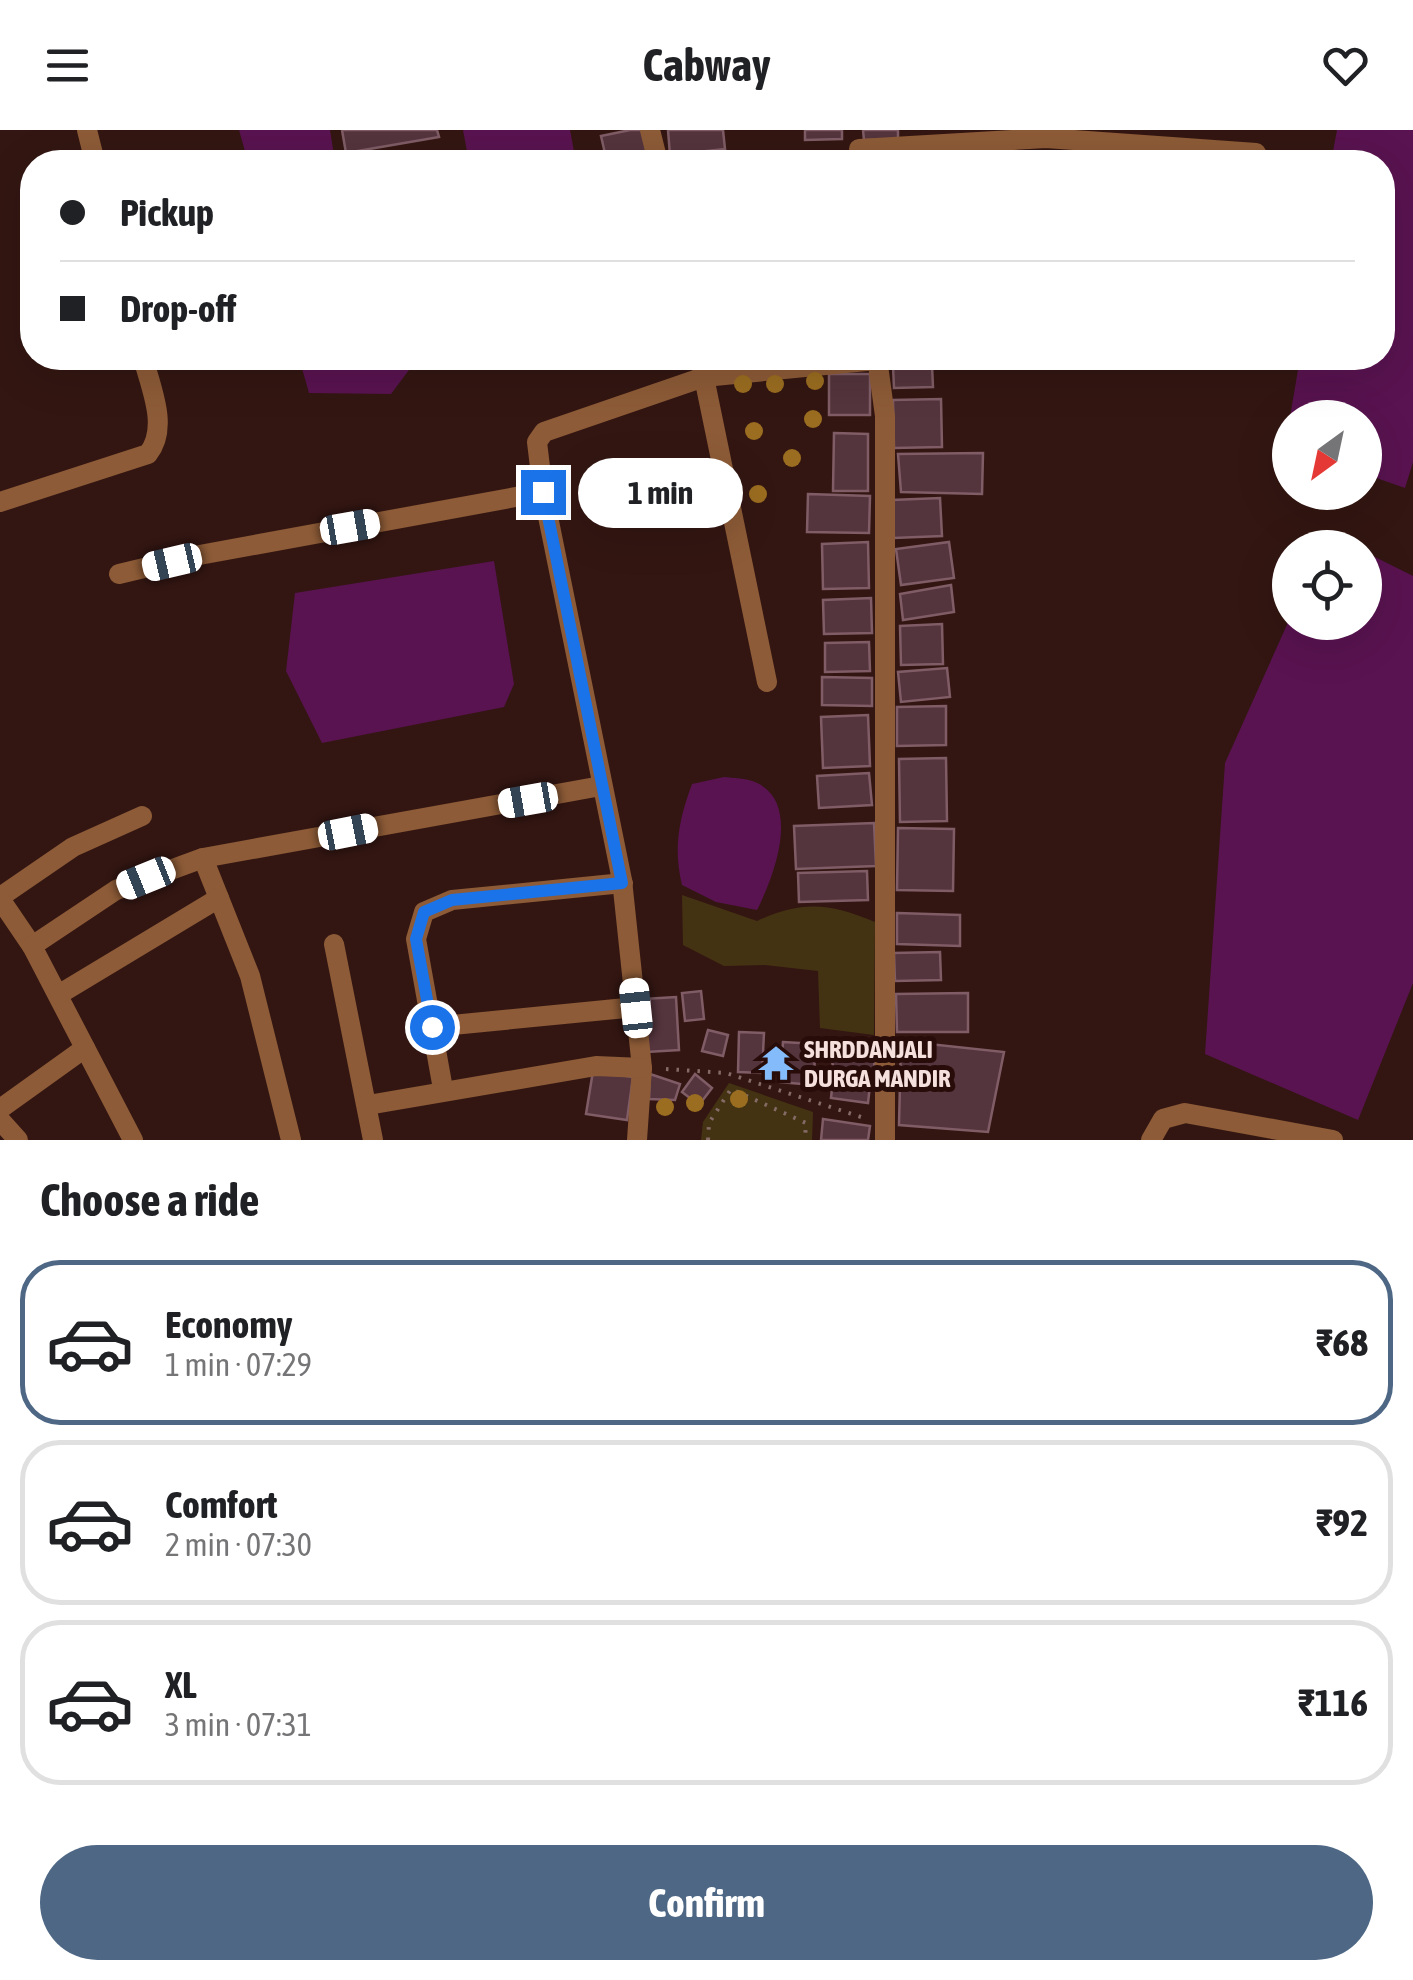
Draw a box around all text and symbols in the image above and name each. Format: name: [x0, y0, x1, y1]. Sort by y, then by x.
icon: menu: [40, 38, 95, 93]
icon: heart: [1318, 38, 1373, 93]
text: Cabway: [643, 39, 770, 91]
text: Pickup: [120, 191, 214, 234]
text: Drop-off: [120, 287, 236, 330]
north arrow: [1272, 400, 1382, 510]
map controls: [1272, 400, 1382, 640]
callout: 1 min: [578, 457, 743, 527]
route end: [521, 470, 566, 515]
text: 1 min: [628, 474, 693, 511]
car: [318, 507, 382, 547]
button: locate: [1272, 530, 1382, 640]
car: [139, 541, 205, 583]
car: [496, 780, 560, 820]
car: [316, 812, 380, 852]
car: [113, 853, 179, 903]
car: [618, 977, 654, 1039]
route start: [410, 1005, 455, 1050]
place label: SHRDDANJALI DURGA MANDIR: [804, 1035, 951, 1092]
temple icon: SHRDDANJALI DURGA MANDIR: [757, 1044, 795, 1082]
text: Choose a ride: [40, 1174, 259, 1226]
icon: car: [45, 1298, 135, 1388]
text: Economy: [165, 1303, 292, 1346]
text: ₹68: [1316, 1321, 1368, 1364]
text: 1 min · 07:29: [165, 1346, 312, 1383]
icon: car: [45, 1478, 135, 1568]
text: Comfort: [165, 1483, 277, 1526]
text: ₹92: [1316, 1501, 1368, 1544]
text: 2 min · 07:30: [165, 1526, 312, 1563]
icon: car: [45, 1658, 135, 1748]
text: XL: [165, 1663, 197, 1706]
text: ₹116: [1298, 1681, 1368, 1724]
text: 3 min · 07:31: [165, 1706, 312, 1743]
button: Confirm: [40, 1845, 1373, 1960]

